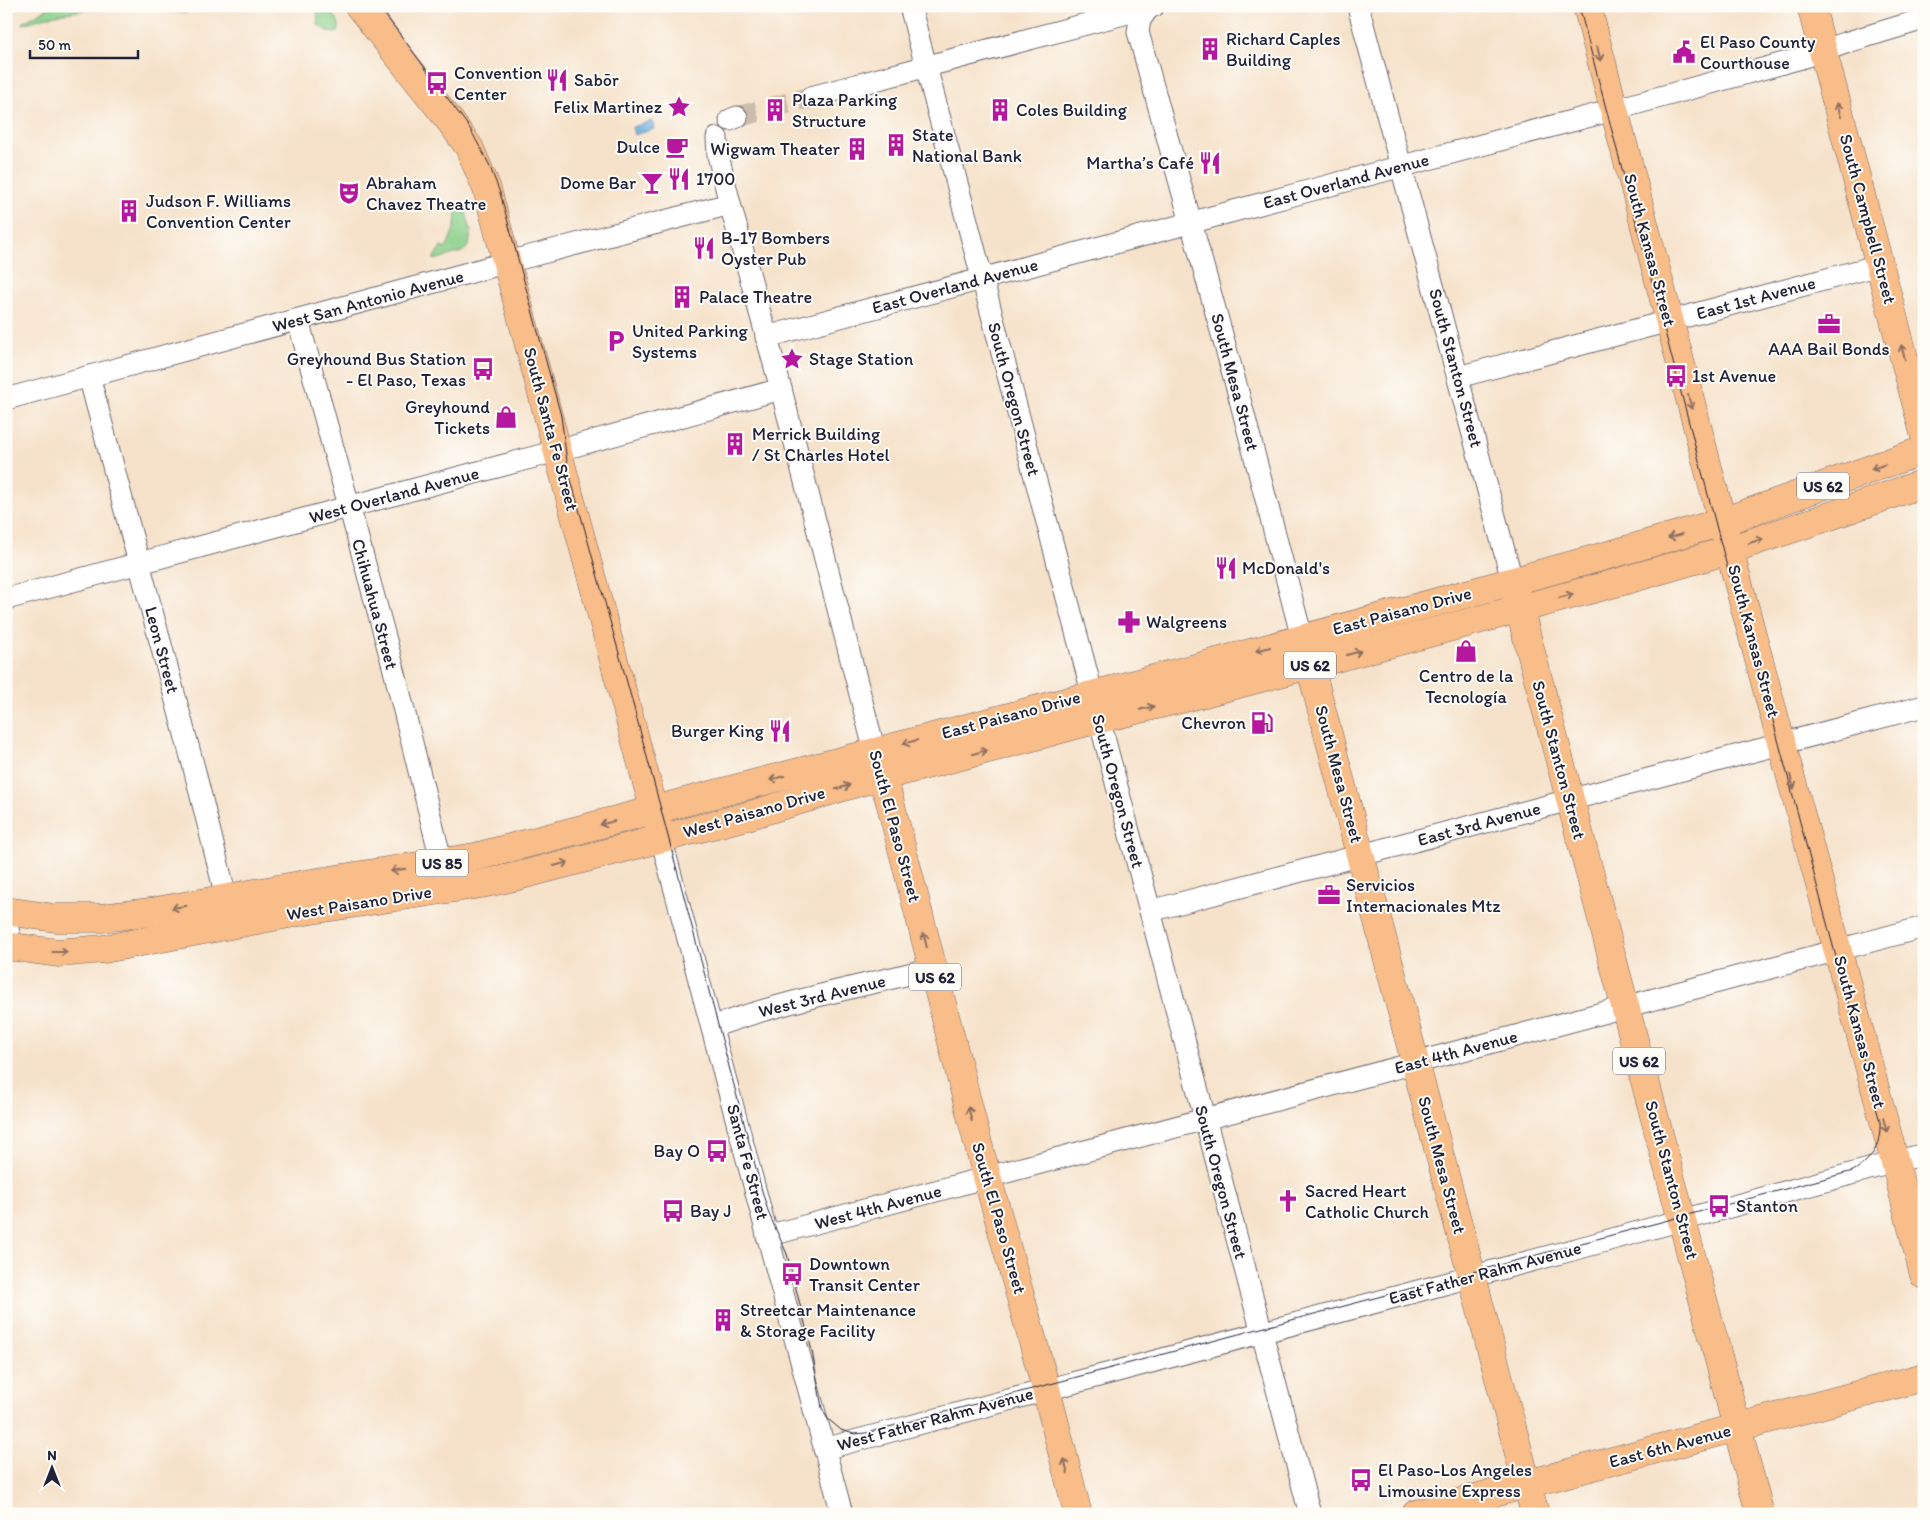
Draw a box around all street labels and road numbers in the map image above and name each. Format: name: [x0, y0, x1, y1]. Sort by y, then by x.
street label: South Campbell Street: [1835, 132, 1901, 307]
street label: East Overland Avenue: [1261, 148, 1431, 214]
street label: South Kansas Street: [1619, 171, 1681, 329]
street label: East Overland Avenue: [870, 253, 1040, 319]
street label: West San Antonio Avenue: [270, 265, 466, 337]
street label: East 1st Avenue: [1694, 272, 1818, 324]
street label: South Stanton Street: [1424, 286, 1488, 450]
street label: South Mesa Street: [1206, 311, 1264, 453]
street label: South Oregon Street: [983, 320, 1045, 478]
street label: South Santa Fe Street: [519, 345, 583, 513]
street label: West Overland Avenue: [307, 462, 481, 528]
road number: US 62: [1797, 472, 1849, 500]
street label: Chihuahua Street: [347, 536, 403, 672]
street label: South Kansas Street: [1723, 562, 1785, 720]
street label: East Paisano Drive: [1330, 582, 1474, 640]
street label: Leon Street: [140, 604, 184, 696]
road number: US 62: [1284, 652, 1336, 678]
street label: South Stanton Street: [1527, 678, 1591, 842]
street label: East Paisano Drive: [939, 686, 1083, 744]
street label: South Mesa Street: [1310, 703, 1368, 845]
street label: South Oregon Street: [1087, 712, 1149, 870]
street label: South El Paso Street: [864, 748, 926, 905]
street label: West Paisano Drive: [680, 781, 828, 843]
street label: East 3rd Avenue: [1415, 797, 1543, 851]
road number: US 85: [416, 850, 468, 876]
street label: West Paisano Drive: [285, 881, 433, 925]
street label: South Kansas Street: [1829, 953, 1891, 1111]
road number: US 62: [909, 964, 961, 990]
street label: West 3rd Avenue: [756, 970, 888, 1022]
street label: East 4th Avenue: [1392, 1025, 1520, 1079]
road number: US 62: [1613, 1048, 1665, 1074]
street label: South Mesa Street: [1413, 1094, 1471, 1236]
street label: South Stanton Street: [1640, 1098, 1704, 1262]
street label: Santa Fe Street: [722, 1102, 774, 1223]
street label: South Oregon Street: [1190, 1103, 1252, 1261]
street label: South El Paso Street: [967, 1140, 1031, 1296]
street label: West 4th Avenue: [812, 1179, 944, 1235]
street label: East Father Rahm Avenue: [1386, 1237, 1584, 1309]
street label: West Father Rahm Avenue: [834, 1382, 1036, 1456]
street label: East 6th Avenue: [1607, 1419, 1733, 1473]

